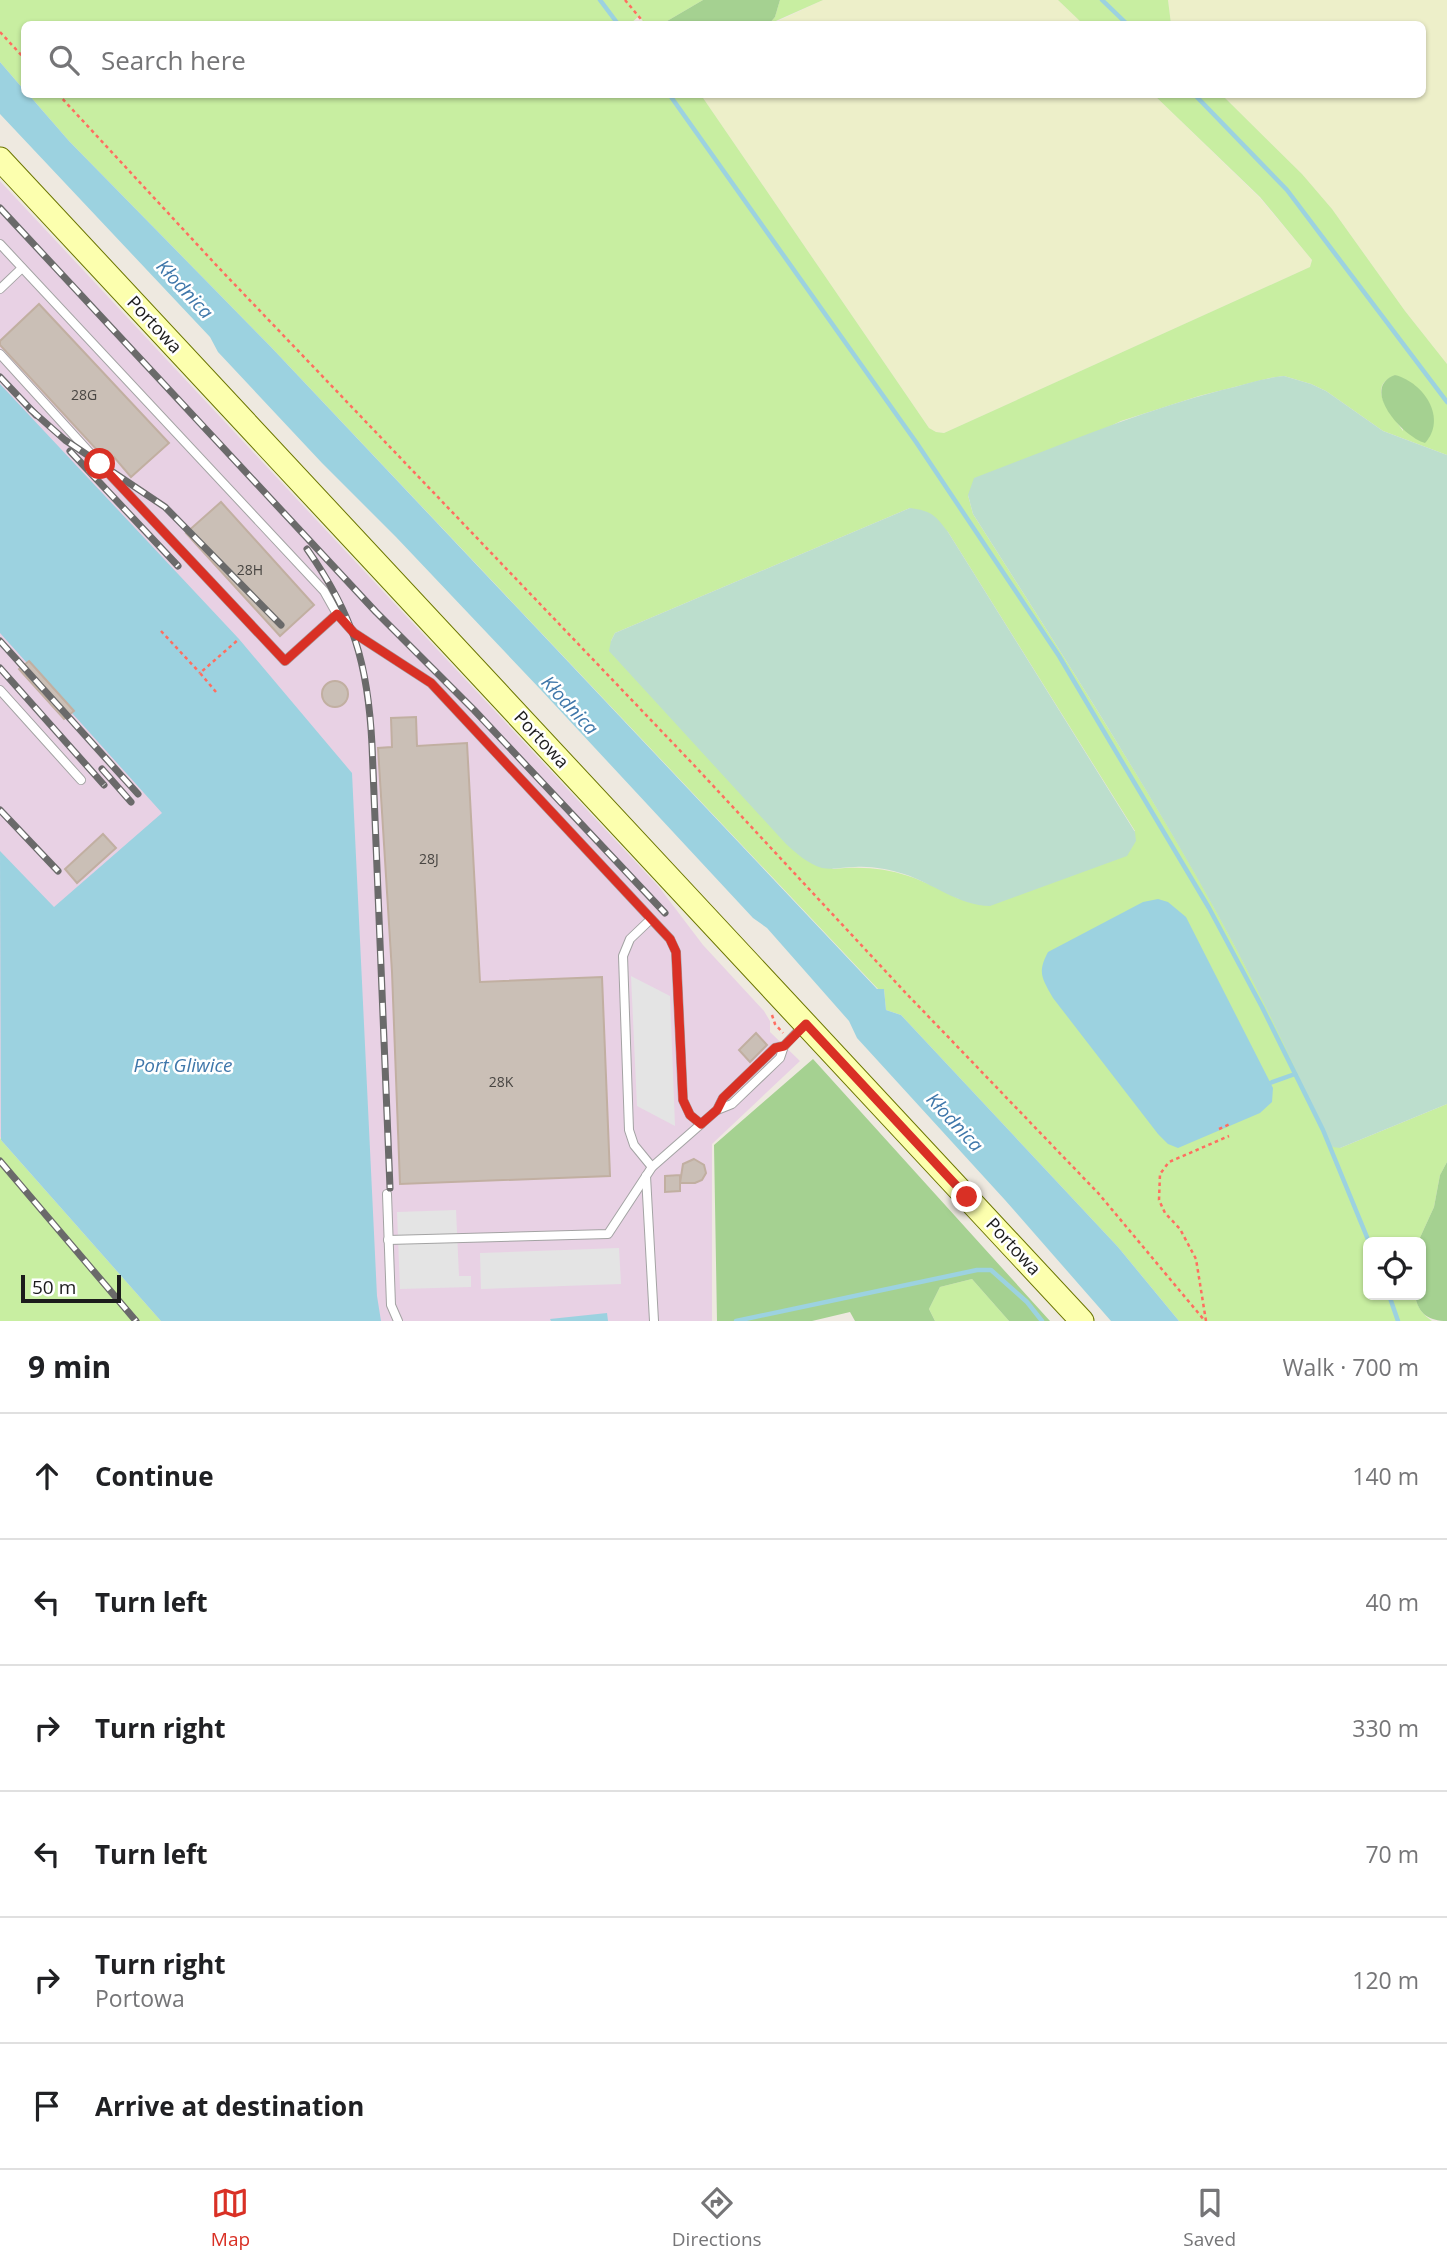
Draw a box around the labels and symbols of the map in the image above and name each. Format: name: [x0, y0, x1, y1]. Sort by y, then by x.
water label: Kłodnica: [151, 254, 219, 324]
street label: Portowa: [122, 290, 188, 358]
house number: 28G: [71, 385, 97, 404]
route start: [84, 448, 115, 479]
house number: 28H: [237, 560, 263, 579]
water label: Kłodnica: [536, 670, 604, 740]
street label: Portowa: [509, 705, 575, 773]
house number: 28J: [419, 849, 439, 868]
water label: Port Gliwice: [133, 1052, 233, 1078]
house number: 28K: [489, 1072, 514, 1091]
water label: Kłodnica: [921, 1087, 989, 1157]
route end: [951, 1181, 982, 1212]
street label: Portowa: [981, 1212, 1047, 1280]
scale bar: [21, 1272, 121, 1304]

